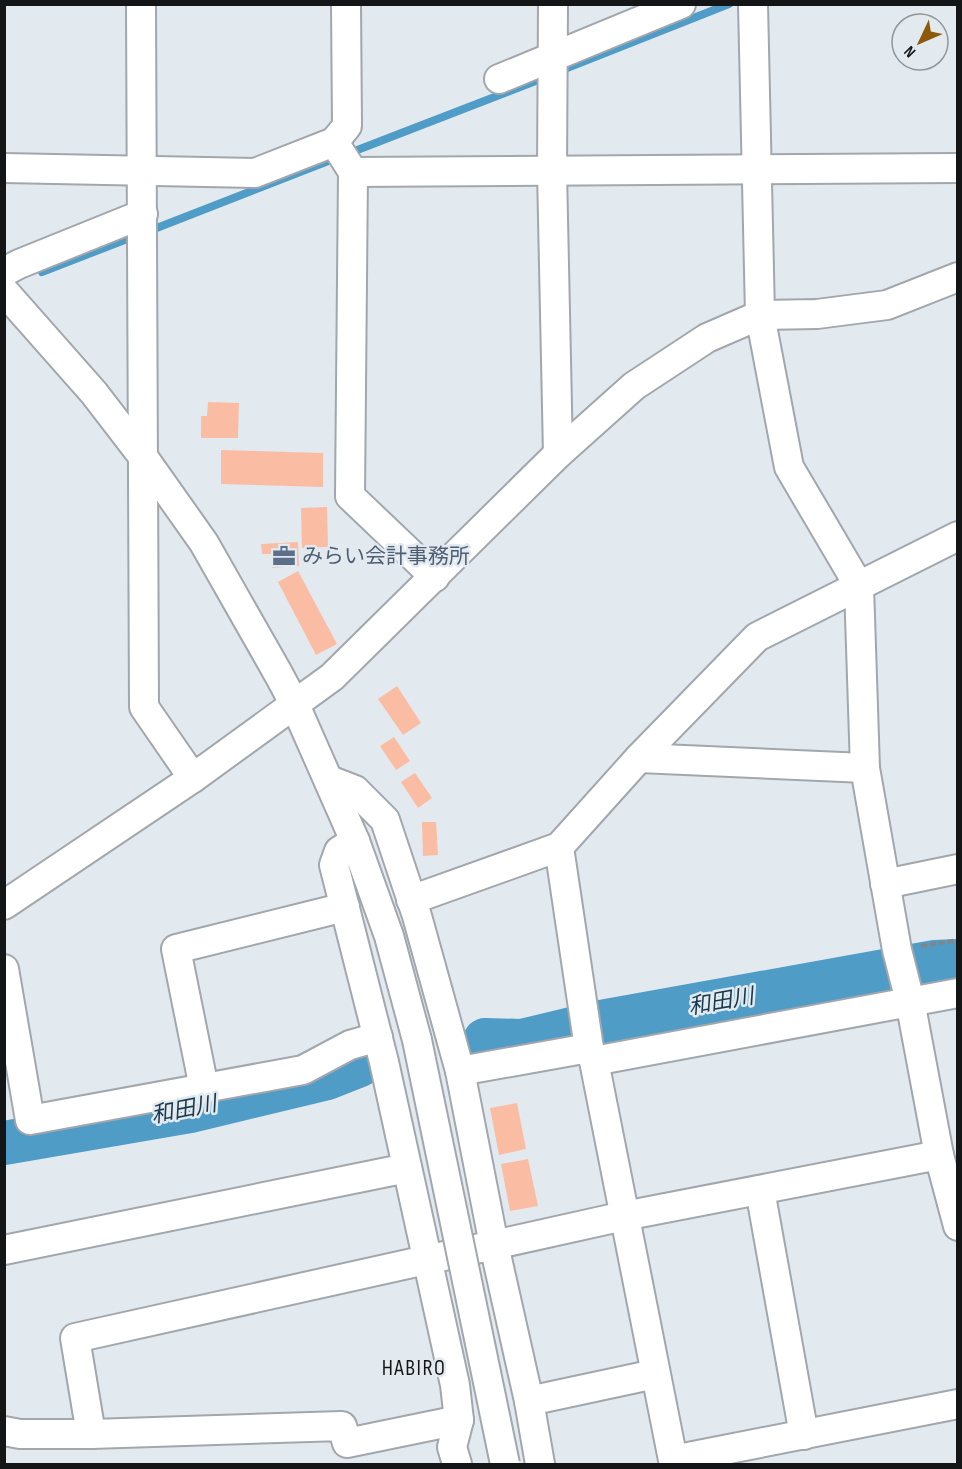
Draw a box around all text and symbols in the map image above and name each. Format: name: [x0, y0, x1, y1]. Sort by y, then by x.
north arrow: [890, 12, 950, 72]
text: N: [900, 42, 920, 61]
office icon: みらい会計事務所: [271, 543, 297, 569]
place label: みらい会計事務所: [302, 544, 470, 569]
water label: 和田川: [686, 983, 758, 1021]
water label: 和田川: [149, 1090, 221, 1130]
district label: HABIRO: [382, 1355, 446, 1382]

